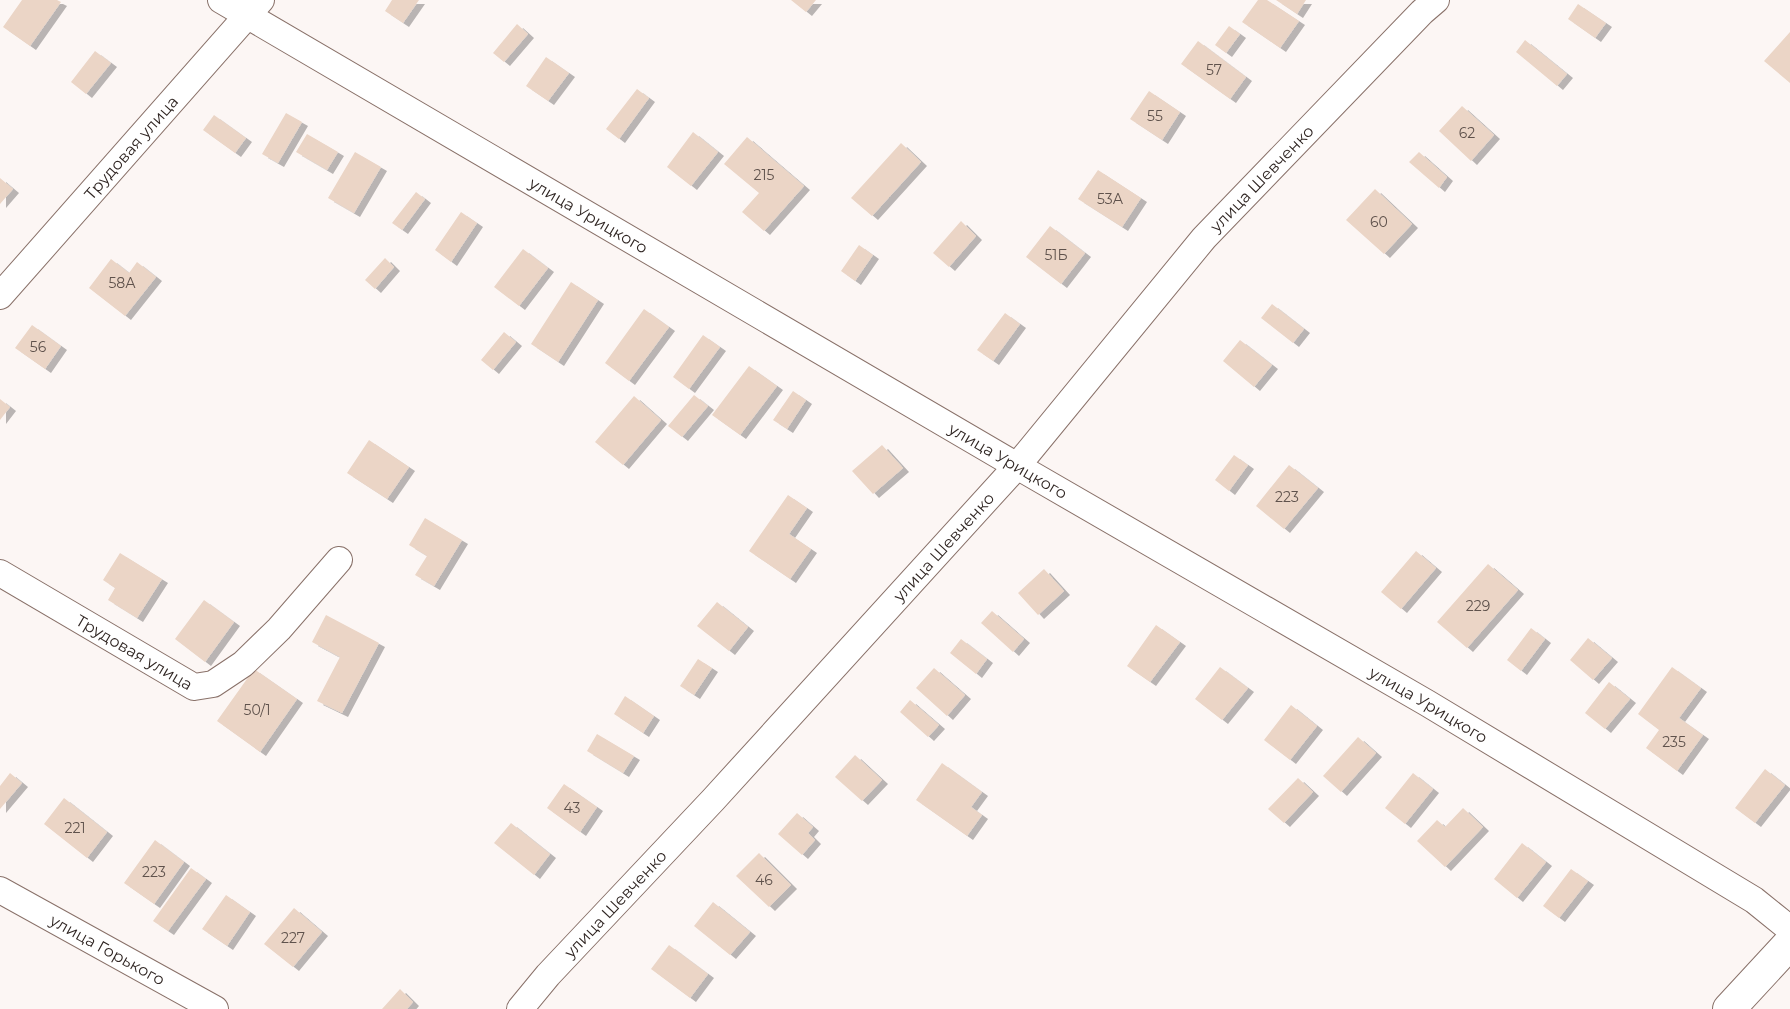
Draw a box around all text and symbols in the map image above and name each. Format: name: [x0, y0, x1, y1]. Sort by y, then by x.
house number: 57: [1206, 61, 1222, 79]
street label: Трудовая улица: [80, 92, 182, 203]
house number: 55: [1147, 107, 1163, 125]
street label: улица Шевченко: [1205, 121, 1317, 236]
house number: 62: [1459, 124, 1475, 142]
house number: 215: [754, 166, 775, 184]
street label: улица Урицкого: [525, 173, 651, 257]
house number: 53А: [1097, 190, 1124, 208]
house number: 60: [1370, 213, 1388, 231]
house number: 51Б: [1044, 246, 1068, 264]
house number: 58А: [108, 274, 136, 292]
house number: 56: [30, 338, 47, 356]
street label: улица Урицкого: [945, 418, 1071, 503]
street label: улица Шевченко: [888, 488, 998, 606]
house number: 223: [1275, 488, 1299, 506]
house number: 229: [1466, 597, 1490, 615]
street label: Трудовая улица: [73, 610, 196, 694]
street label: улица Урицкого: [1365, 662, 1491, 747]
house number: 50/1: [243, 701, 271, 719]
house number: 235: [1662, 733, 1686, 751]
house number: 43: [564, 799, 581, 817]
house number: 221: [65, 819, 85, 837]
street label: улица Шевченко: [559, 846, 670, 962]
house number: 223: [142, 863, 166, 881]
house number: 46: [755, 871, 773, 889]
street label: улица Горького: [46, 910, 168, 989]
house number: 227: [281, 929, 305, 947]

